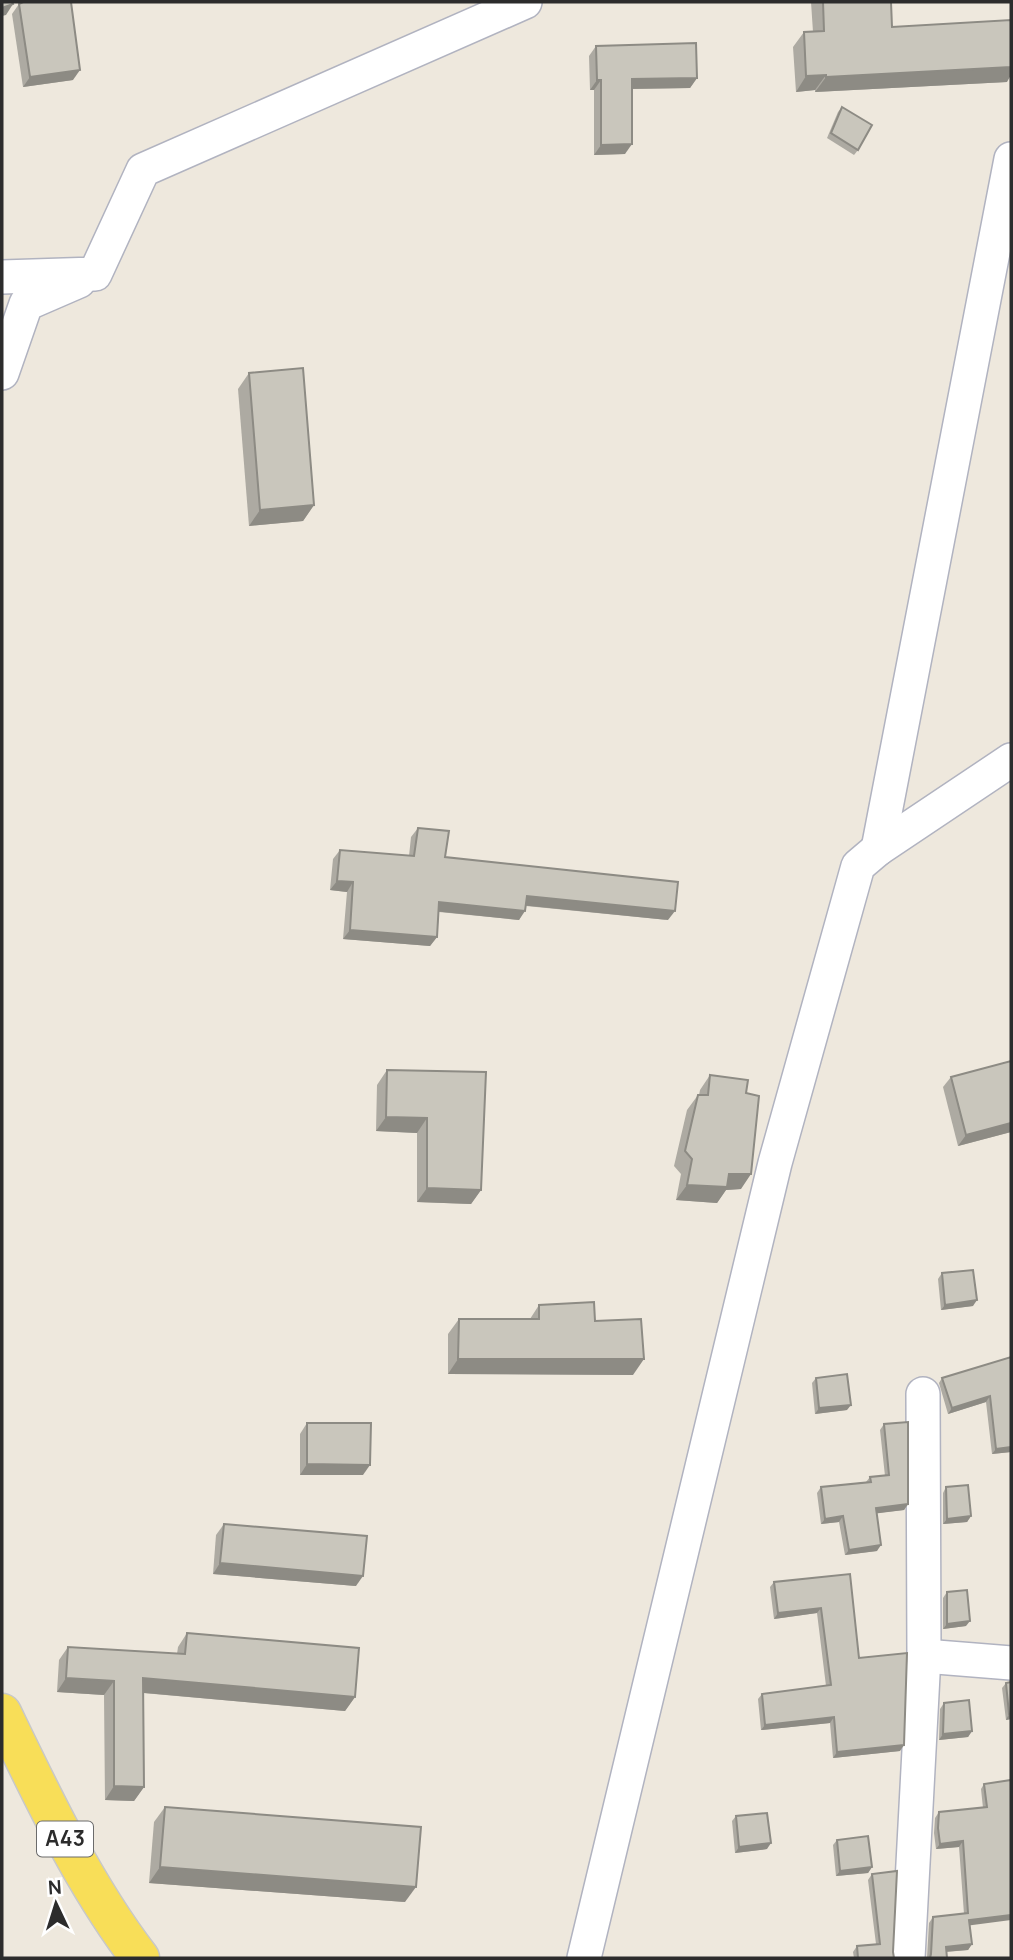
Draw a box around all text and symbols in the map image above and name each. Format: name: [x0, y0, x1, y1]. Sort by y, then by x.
road number: A43: [37, 1822, 93, 1856]
north arrow: [21, 1869, 91, 1939]
text: N: [47, 1874, 63, 1900]

